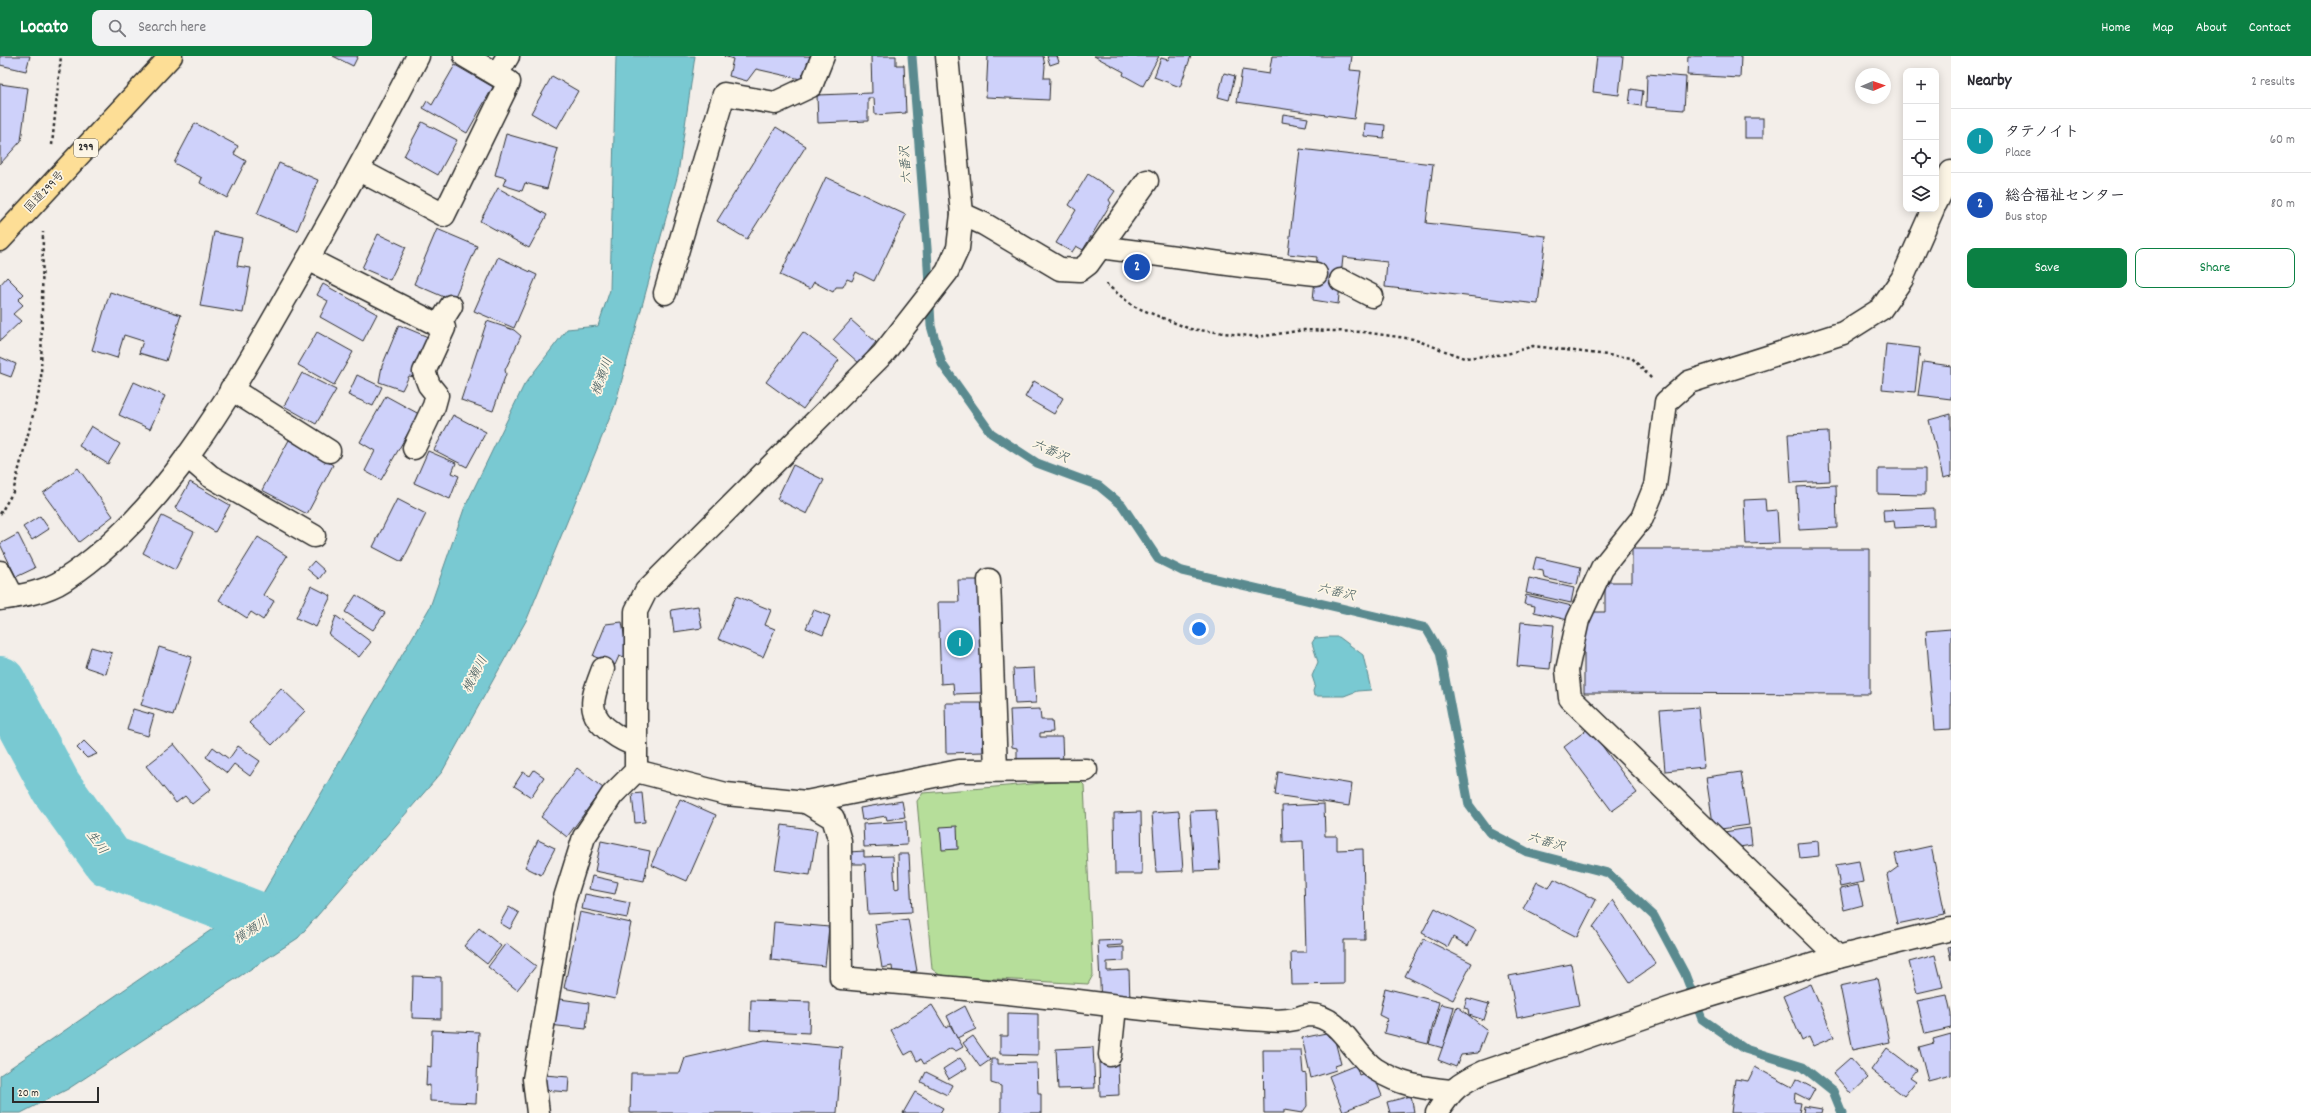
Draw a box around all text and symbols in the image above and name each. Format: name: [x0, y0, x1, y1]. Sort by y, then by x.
search box: [92, 10, 372, 46]
text: Locato: [20, 15, 68, 42]
icon: search: [106, 17, 128, 39]
text: Search here: [138, 17, 206, 39]
text: Home: [2101, 18, 2130, 38]
text: Map: [2152, 18, 2174, 38]
text: About: [2196, 18, 2227, 38]
text: Contact: [2249, 18, 2291, 38]
north arrow: [1855, 68, 1891, 104]
map controls: [1903, 68, 1939, 212]
button: +: [1903, 68, 1939, 104]
text: Nearby: [1967, 70, 2011, 94]
text: 2 results: [2251, 73, 2295, 92]
button: −: [1903, 104, 1939, 140]
text: タテノイト: [2005, 122, 2079, 144]
text: 1: [1979, 131, 1981, 150]
text: 60 m: [2270, 131, 2295, 150]
road number: 299: [74, 139, 98, 157]
button: locate: [1903, 140, 1939, 176]
water label: 六番沢: [896, 144, 918, 185]
text: Place: [2005, 144, 2031, 163]
street label: 国道299号: [21, 167, 69, 217]
button: layers: [1903, 176, 1939, 212]
text: 総合福祉センター: [2005, 186, 2125, 208]
text: 2: [1977, 195, 1983, 214]
text: 80 m: [2271, 195, 2295, 214]
text: Bus stop: [2005, 208, 2047, 227]
button: Save: [1967, 248, 2127, 288]
button: Share: [2135, 248, 2295, 288]
pin: 2: [1124, 252, 1150, 282]
water label: 横瀬川: [587, 355, 619, 399]
water label: 六番沢: [1028, 435, 1073, 469]
water label: 六番沢: [1315, 579, 1358, 607]
your location: [1189, 619, 1209, 639]
pin: 1: [947, 628, 973, 658]
water label: 横瀬川: [459, 653, 493, 697]
water label: 生川: [81, 827, 111, 859]
water label: 六番沢: [1525, 828, 1568, 858]
water label: 横瀬川: [230, 912, 274, 950]
scale bar: [12, 1085, 99, 1104]
text: 20 m: [18, 1086, 39, 1102]

